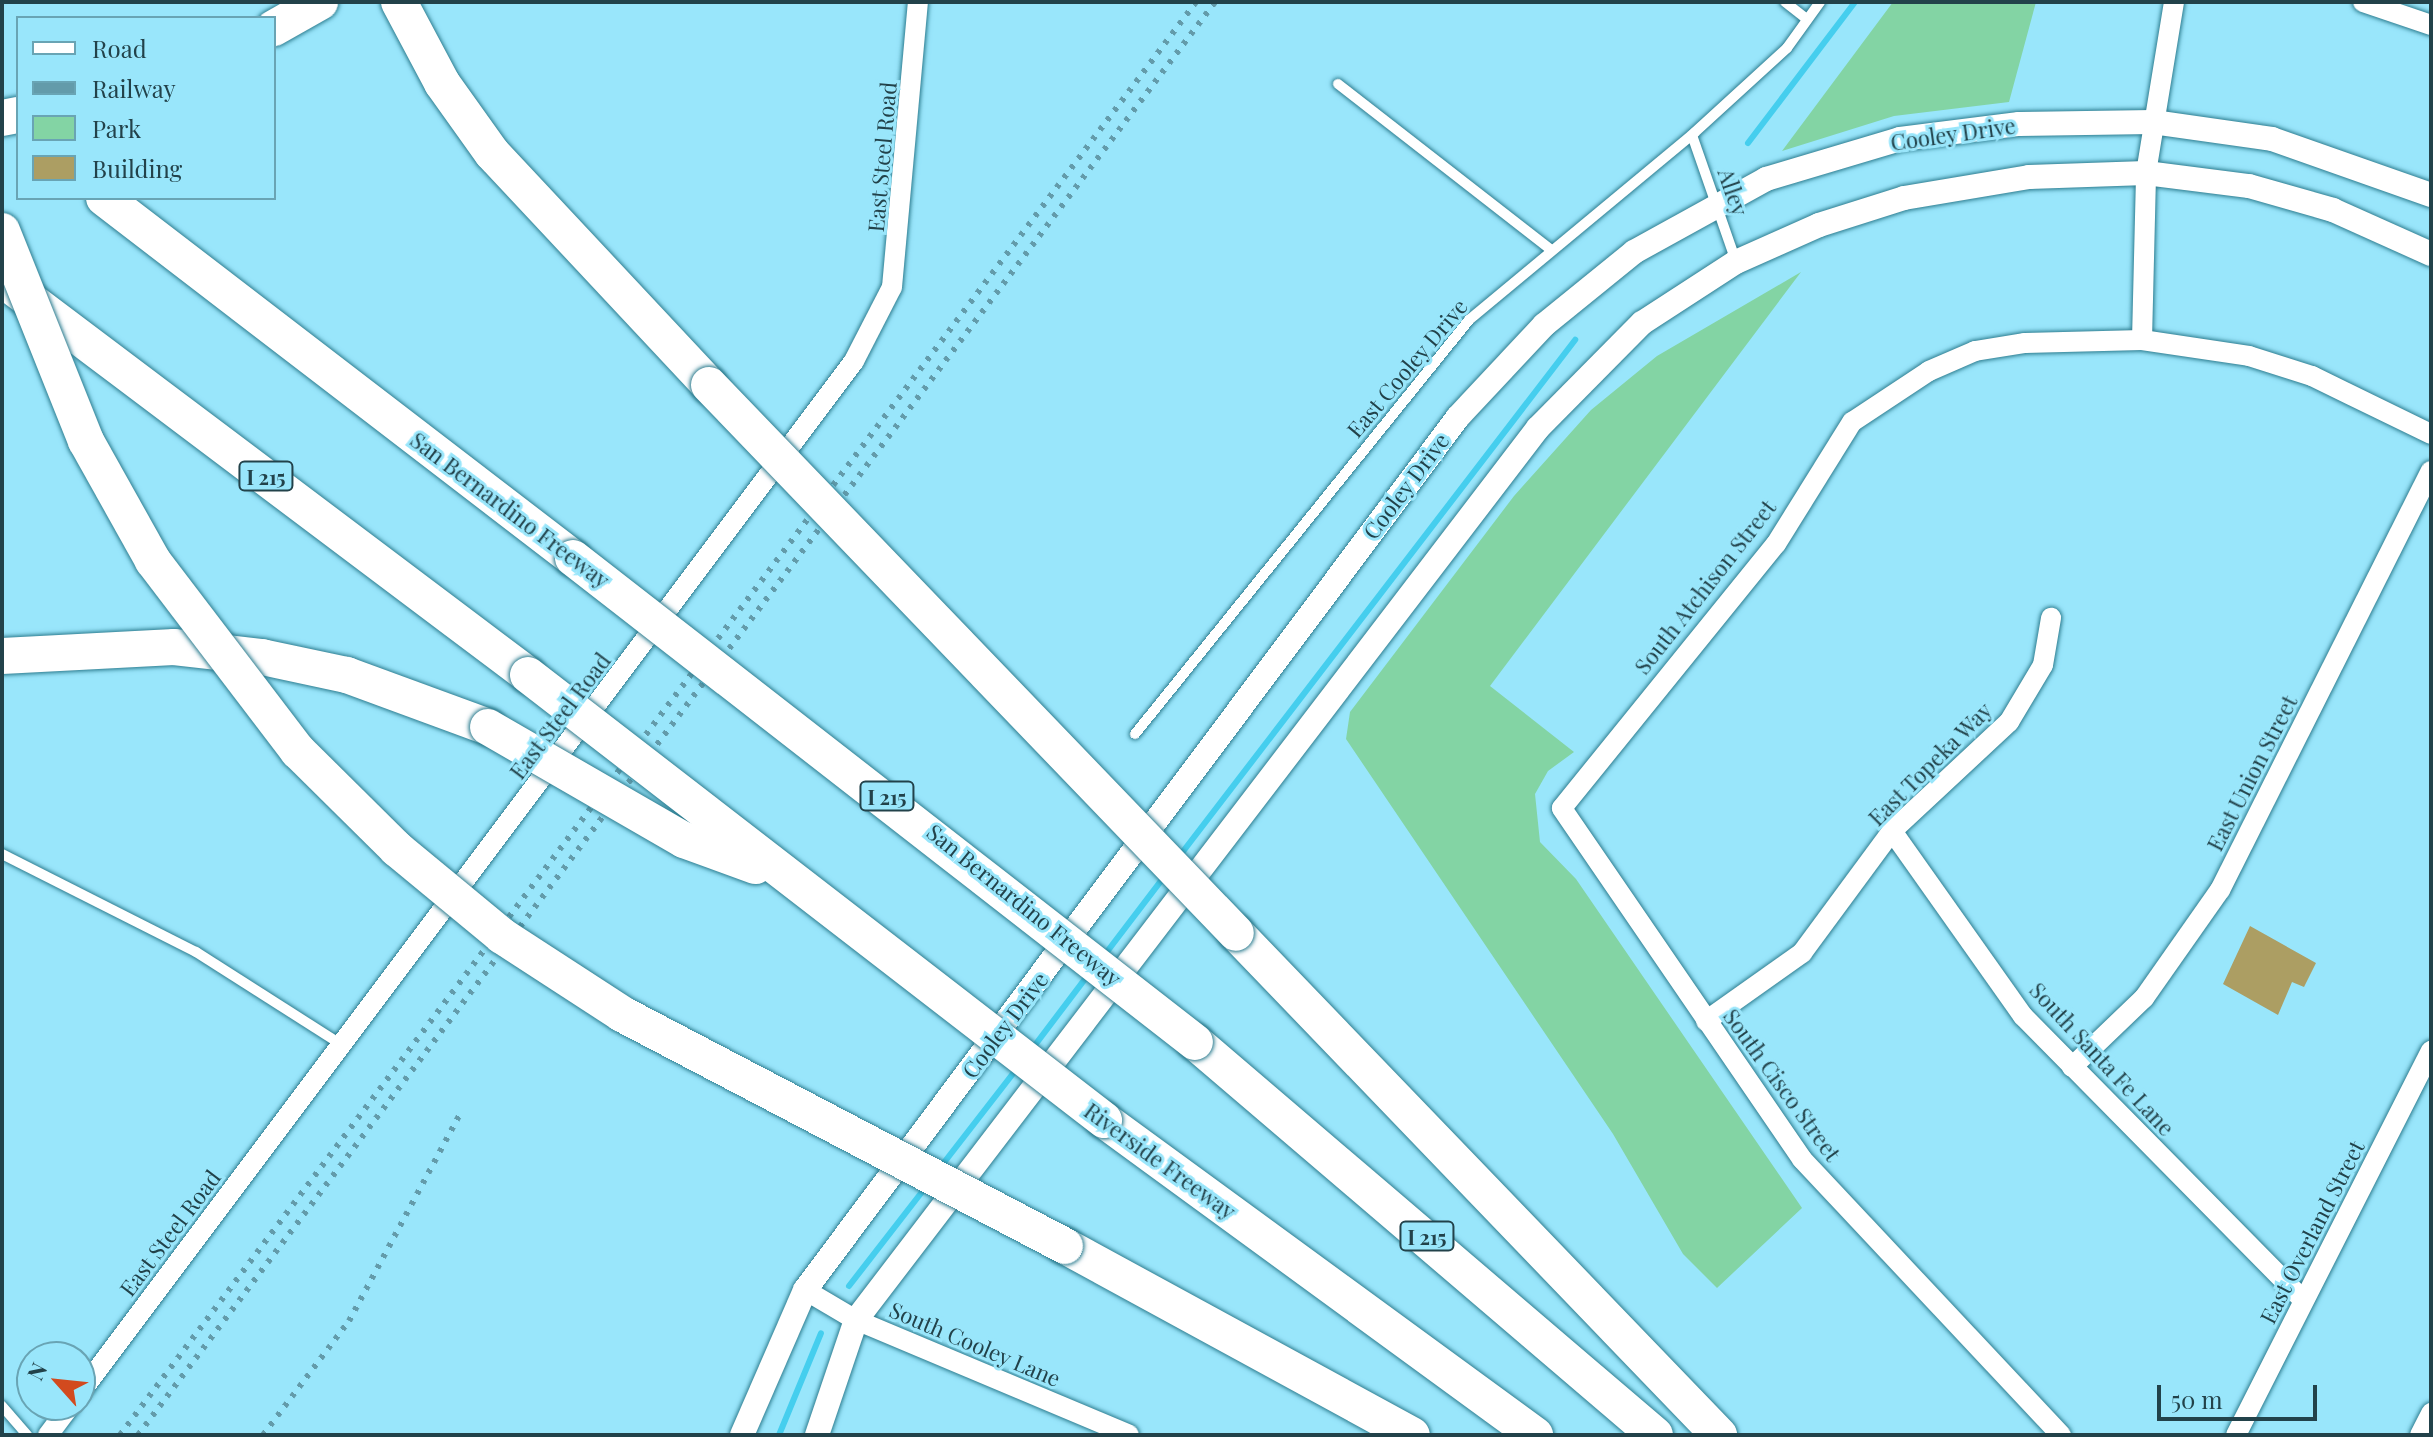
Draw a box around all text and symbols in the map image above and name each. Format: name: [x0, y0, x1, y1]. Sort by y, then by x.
legend: [16, 16, 276, 200]
text: Road: [92, 32, 147, 64]
text: Railway: [92, 72, 176, 104]
street label: East Steel Road: [862, 81, 902, 233]
text: Park: [92, 112, 141, 144]
street label: Cooley Drive: [1889, 112, 2017, 156]
text: Building: [92, 152, 182, 184]
street label: Alley: [1713, 165, 1753, 219]
street label: East Cooley Drive: [1341, 293, 1473, 443]
street label: San Bernardino Freeway: [405, 427, 615, 593]
street label: Cooley Drive: [1357, 428, 1455, 544]
road number: I 215: [238, 460, 294, 492]
street label: South Atchison Street: [1629, 494, 1781, 680]
street label: East Steel Road: [504, 648, 616, 784]
street label: East Union Street: [2201, 691, 2303, 855]
street label: East Topeka Way: [1862, 696, 1998, 832]
road number: I 215: [859, 780, 915, 812]
street label: San Bernardino Freeway: [922, 819, 1126, 991]
street label: Cooley Drive: [956, 967, 1054, 1083]
street label: South Santa Fe Lane: [2024, 977, 2180, 1141]
street label: South Cisco Street: [1718, 1004, 1846, 1166]
street label: Riverside Freeway: [1079, 1097, 1241, 1225]
street label: East Overland Street: [2254, 1136, 2370, 1328]
street label: East Steel Road: [114, 1165, 226, 1301]
road number: I 215: [1399, 1220, 1455, 1252]
street label: South Cooley Lane: [885, 1296, 1065, 1392]
north arrow: [16, 1341, 96, 1421]
text: N: [19, 1357, 53, 1385]
scale bar: [2161, 1369, 2321, 1419]
text: 50 m: [2171, 1383, 2223, 1415]

